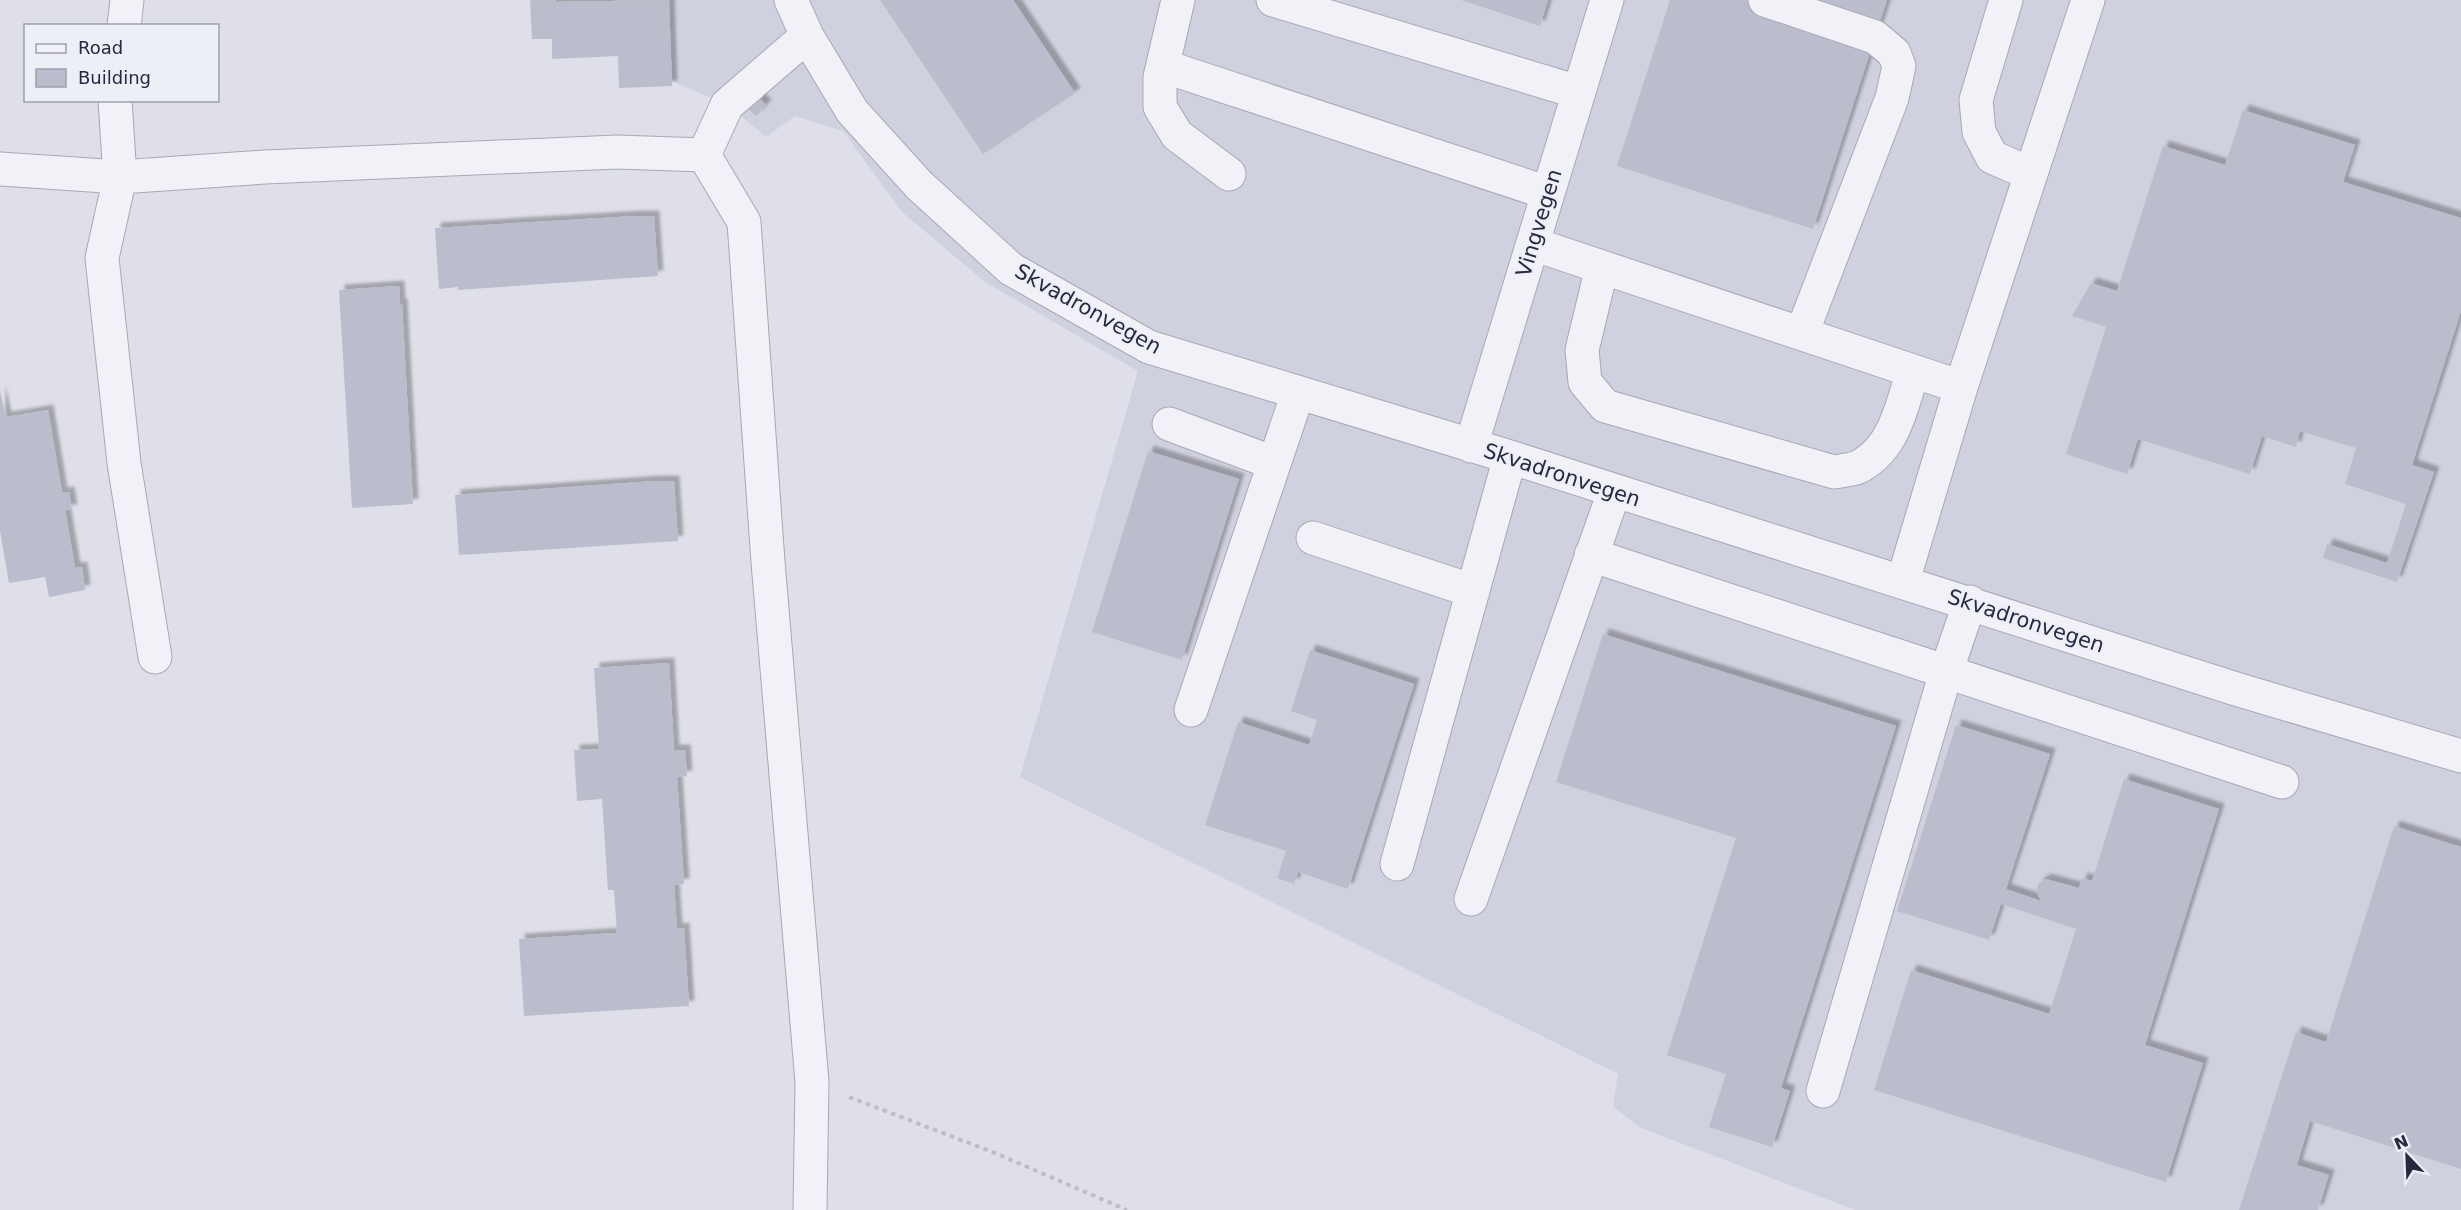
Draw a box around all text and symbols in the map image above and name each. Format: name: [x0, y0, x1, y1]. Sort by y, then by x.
legend: [24, 24, 219, 102]
text: Road: [78, 37, 123, 58]
text: Building: [78, 67, 151, 88]
street label: Vingvegen: [1511, 166, 1567, 280]
street label: Skvadronvegen: [1011, 259, 1165, 359]
street label: Skvadronvegen: [1481, 438, 1643, 512]
street label: Skvadronvegen: [1945, 584, 2107, 658]
north arrow: [2377, 1126, 2437, 1186]
text: N: [2391, 1131, 2411, 1154]

